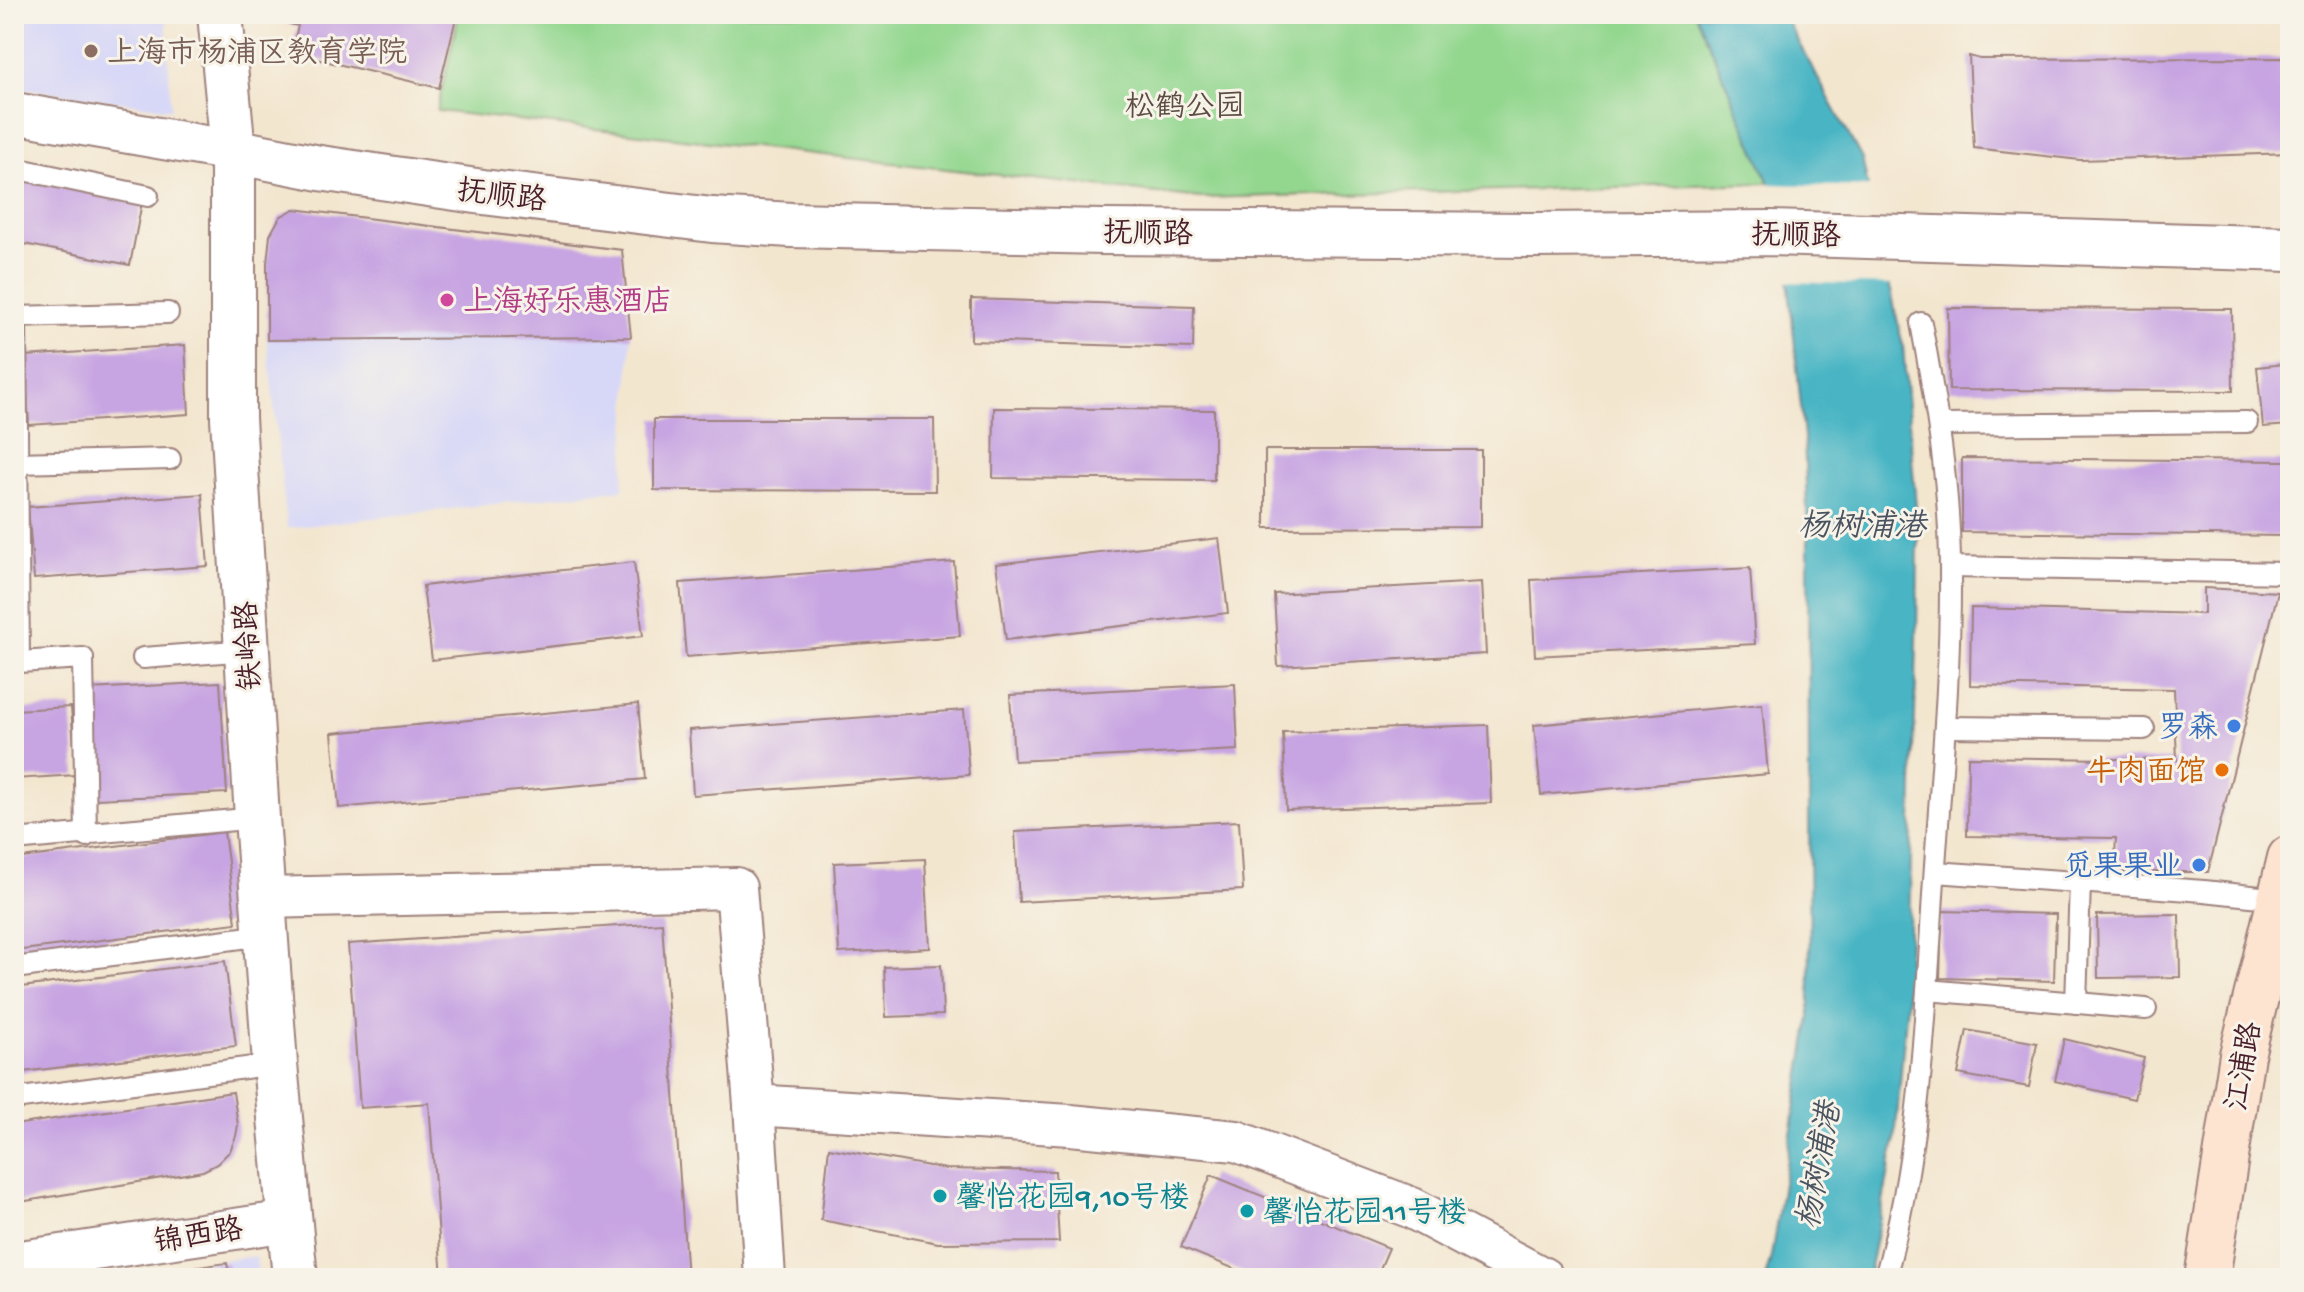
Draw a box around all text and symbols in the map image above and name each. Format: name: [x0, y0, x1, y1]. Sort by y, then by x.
place label: 上海市杨浦区教育学院: [107, 36, 407, 73]
marker: 上海市杨浦区教育学院: [82, 42, 100, 60]
park label: 松鹤公园: [1125, 90, 1245, 127]
street label: 抚顺路: [455, 174, 548, 221]
street label: 抚顺路: [1103, 216, 1193, 255]
street label: 抚顺路: [1751, 218, 1841, 257]
place label: 上海好乐惠酒店: [463, 285, 673, 322]
marker: 上海好乐惠酒店: [438, 291, 456, 309]
water label: 杨树浦港: [1798, 509, 1929, 548]
street label: 铁岭路: [230, 600, 271, 692]
place label: 罗森: [2158, 711, 2218, 748]
marker: 罗森: [2225, 717, 2243, 735]
place label: 牛肉面馆: [2086, 755, 2206, 792]
marker: 牛肉面馆: [2213, 761, 2231, 779]
place label: 觅果果业: [2063, 850, 2183, 887]
marker: 觅果果业: [2190, 856, 2208, 874]
street label: 江浦路: [2219, 1019, 2271, 1114]
water label: 杨树浦港: [1791, 1096, 1852, 1232]
place label: 馨怡花园9,10号楼: [956, 1181, 1190, 1218]
marker: 馨怡花园9,10号楼: [931, 1187, 949, 1205]
place label: 馨怡花园11号楼: [1263, 1196, 1467, 1233]
marker: 馨怡花园11号楼: [1238, 1202, 1256, 1220]
street label: 锦西路: [151, 1212, 246, 1263]

